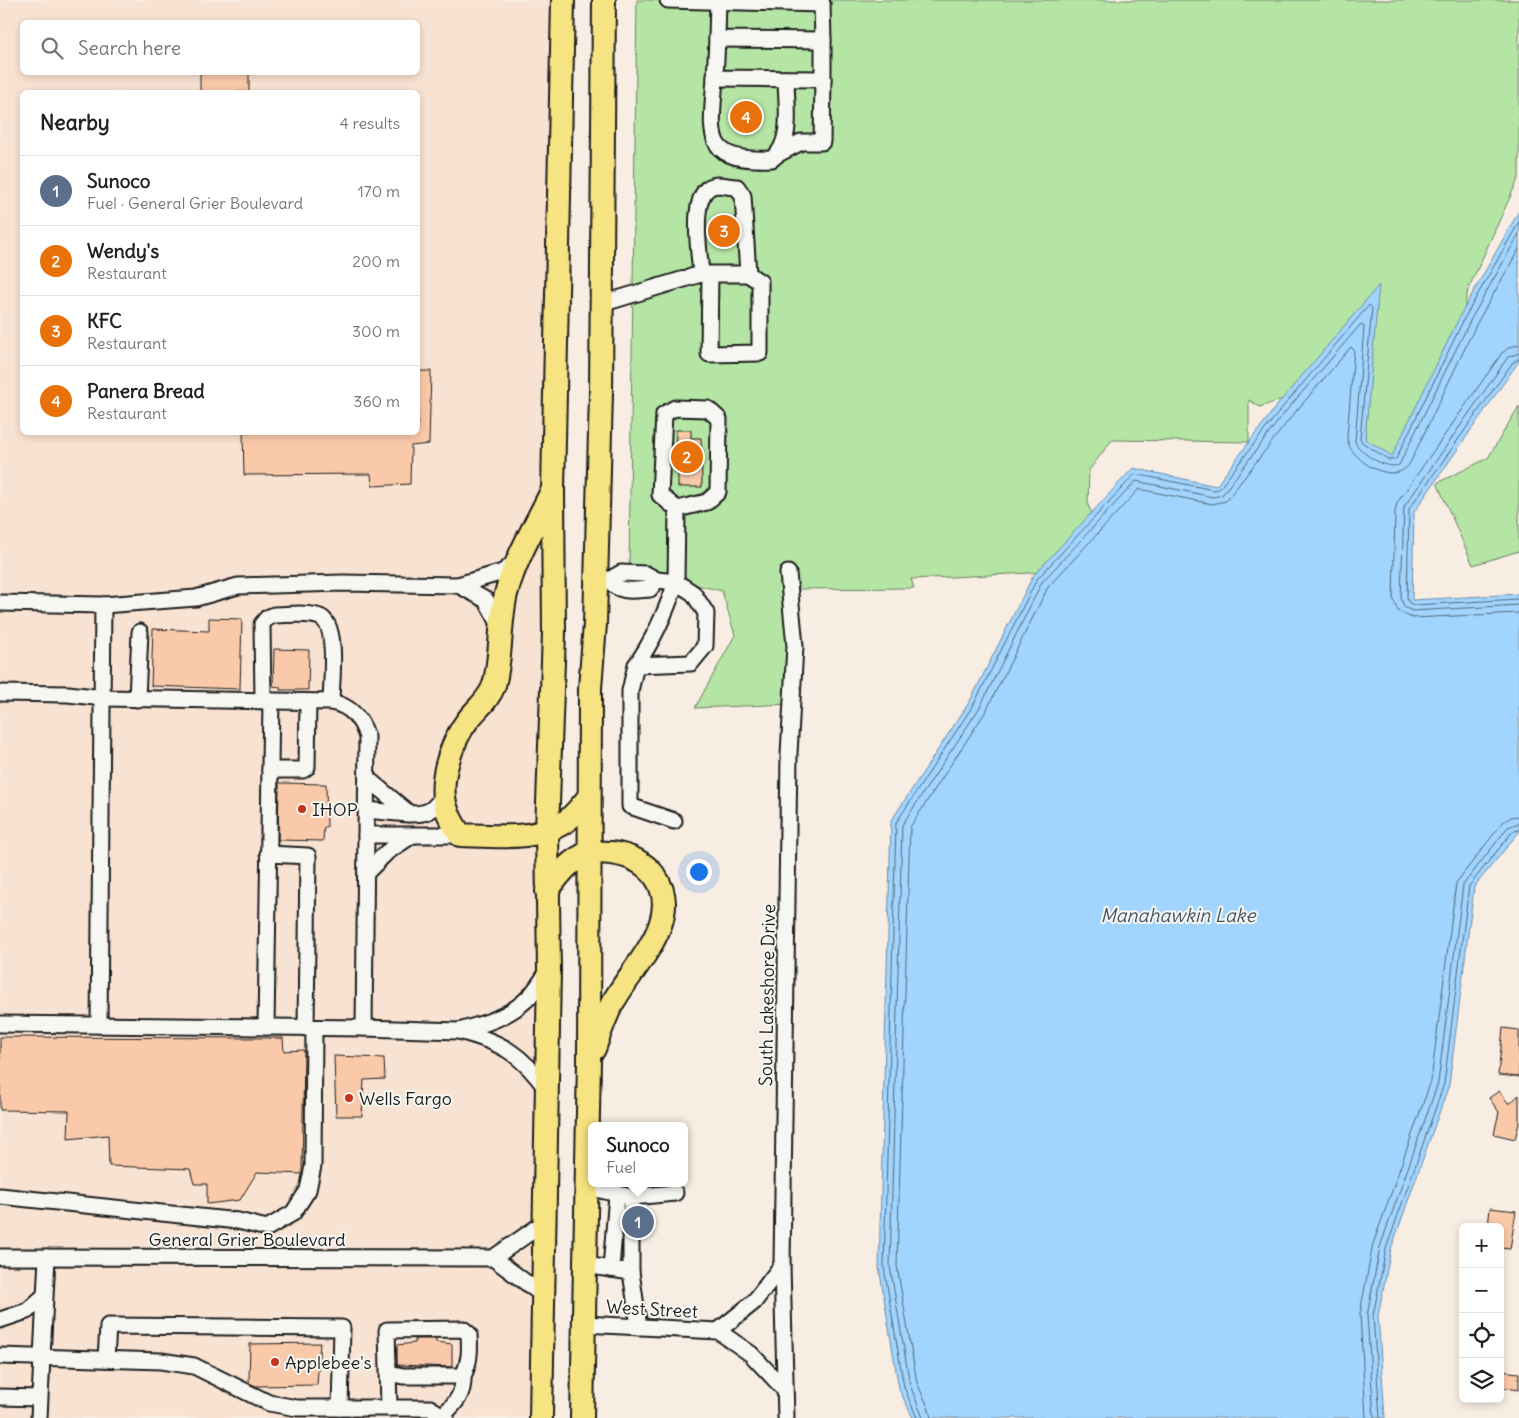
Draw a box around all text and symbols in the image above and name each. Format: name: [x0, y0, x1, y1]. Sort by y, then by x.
search box: [20, 20, 420, 75]
icon: search: [38, 34, 66, 62]
text: Search here: [78, 36, 181, 60]
pin: 4: [730, 98, 762, 136]
text: Nearby: [40, 109, 110, 136]
text: 4 results: [339, 113, 400, 133]
text: Sunoco: [87, 169, 151, 193]
text: 1: [53, 181, 59, 201]
text: 170 m: [357, 181, 400, 201]
text: Fuel · General Grier Boulevard: [87, 193, 303, 213]
pin: 3: [708, 212, 740, 250]
text: Wendy's: [87, 239, 159, 263]
text: 2: [52, 251, 60, 271]
text: 200 m: [352, 251, 400, 271]
text: Restaurant: [87, 263, 167, 283]
text: KFC: [87, 309, 122, 333]
text: 3: [51, 321, 61, 341]
text: 300 m: [352, 321, 400, 341]
text: Restaurant: [87, 333, 167, 353]
text: Panera Bread: [87, 379, 205, 403]
text: 4: [51, 391, 61, 411]
text: 360 m: [353, 391, 400, 411]
text: Restaurant: [87, 403, 167, 423]
pin: 2: [671, 438, 703, 476]
place label: IHOP: [312, 798, 358, 821]
marker: IHOP: [296, 803, 308, 815]
your location: [686, 859, 712, 885]
water label: Manahawkin Lake: [1100, 903, 1257, 927]
street label: South Lakeshore Drive: [754, 904, 780, 1086]
place label: Wells Fargo: [359, 1087, 452, 1110]
marker: Wells Fargo: [343, 1092, 355, 1104]
popup: [588, 1122, 688, 1187]
text: Sunoco: [606, 1133, 670, 1157]
text: Fuel: [606, 1157, 636, 1177]
pin: 1: [622, 1203, 654, 1241]
map controls: [1459, 1223, 1504, 1403]
button: +: [1459, 1223, 1504, 1268]
street label: General Grier Boulevard: [148, 1228, 346, 1251]
button: −: [1459, 1268, 1504, 1313]
street label: West Street: [605, 1295, 699, 1323]
button: locate: [1459, 1313, 1504, 1358]
place label: Applebee's: [285, 1351, 372, 1374]
marker: Applebee's: [269, 1356, 281, 1368]
button: layers: [1459, 1358, 1504, 1403]

